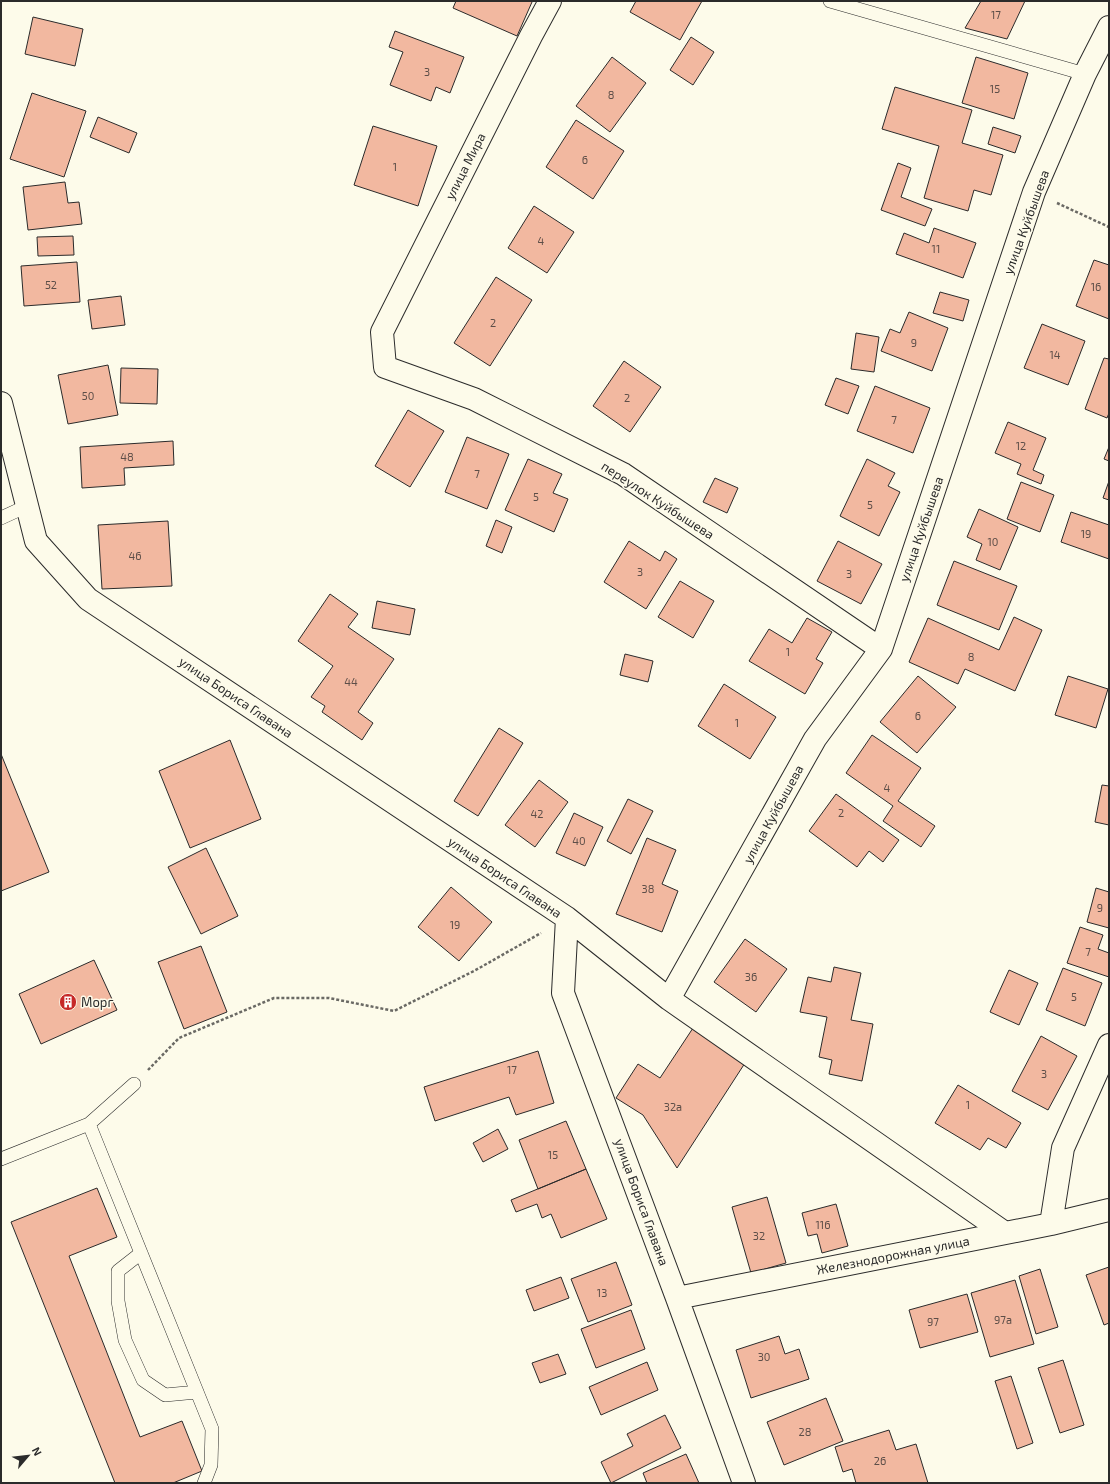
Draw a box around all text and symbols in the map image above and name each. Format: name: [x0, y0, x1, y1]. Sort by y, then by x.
house number: 17: [991, 8, 1001, 21]
house number: 3: [424, 65, 430, 78]
house number: 15: [990, 82, 1000, 95]
house number: 8: [608, 88, 614, 101]
street label: улица Мира: [441, 130, 489, 202]
house number: 6: [582, 153, 588, 166]
house number: 1: [393, 160, 397, 173]
street label: улица Куйбышева: [1000, 168, 1052, 276]
house number: 4: [538, 234, 545, 247]
house number: 11: [932, 242, 940, 255]
house number: 52: [45, 278, 57, 291]
house number: 16: [1091, 280, 1101, 293]
house number: 2: [490, 316, 496, 329]
house number: 9: [911, 336, 917, 349]
house number: 14: [1049, 348, 1061, 361]
house number: 50: [82, 389, 94, 402]
house number: 2: [624, 391, 630, 404]
house number: 7: [891, 413, 897, 426]
house number: 12: [1016, 439, 1026, 452]
house number: 48: [120, 450, 134, 463]
street label: переулок Куйбышева: [599, 458, 717, 542]
house number: 7: [474, 467, 480, 480]
street label: улица Куйбышева: [896, 474, 946, 584]
house number: 5: [533, 490, 539, 503]
house number: 5: [867, 498, 873, 511]
house number: 19: [1081, 527, 1091, 540]
house number: 10: [987, 535, 999, 548]
house number: 46: [128, 549, 142, 562]
house number: 3: [637, 565, 643, 578]
house number: 3: [846, 567, 852, 580]
house number: 1: [786, 645, 790, 658]
house number: 8: [968, 650, 974, 663]
street label: улица Бориса Главана: [176, 653, 296, 741]
house number: 44: [344, 675, 358, 688]
house number: 6: [915, 709, 921, 722]
house number: 1: [735, 716, 739, 729]
street label: улица Куйбышева: [739, 762, 807, 866]
house number: 4: [884, 781, 891, 794]
house number: 2: [838, 806, 844, 819]
house number: 42: [531, 807, 543, 820]
street label: улица Бориса Главана: [445, 833, 565, 921]
house number: 40: [572, 834, 586, 847]
house number: 38: [642, 882, 654, 895]
house number: 9: [1097, 901, 1103, 914]
house number: 19: [450, 918, 460, 931]
house number: 7: [1085, 945, 1091, 958]
house number: 36: [745, 970, 757, 983]
house number: 5: [1071, 990, 1077, 1003]
building icon: Морг: [58, 992, 78, 1012]
place label: Морг: [81, 994, 113, 1010]
house number: 17: [507, 1063, 517, 1076]
house number: 3: [1041, 1067, 1047, 1080]
house number: 1: [966, 1098, 970, 1111]
house number: 32а: [664, 1100, 682, 1113]
street label: улица Бориса Главана: [612, 1136, 672, 1268]
house number: 15: [548, 1148, 558, 1161]
house number: 116: [815, 1218, 831, 1231]
house number: 32: [753, 1229, 765, 1242]
street label: Железнодорожная улица: [815, 1232, 971, 1278]
house number: 13: [597, 1286, 607, 1299]
house number: 97а: [994, 1313, 1012, 1326]
house number: 97: [927, 1315, 939, 1328]
house number: 30: [758, 1350, 770, 1363]
house number: 28: [799, 1425, 811, 1438]
north arrow: [8, 1436, 48, 1476]
text: N: [30, 1445, 45, 1458]
house number: 26: [874, 1454, 886, 1467]

